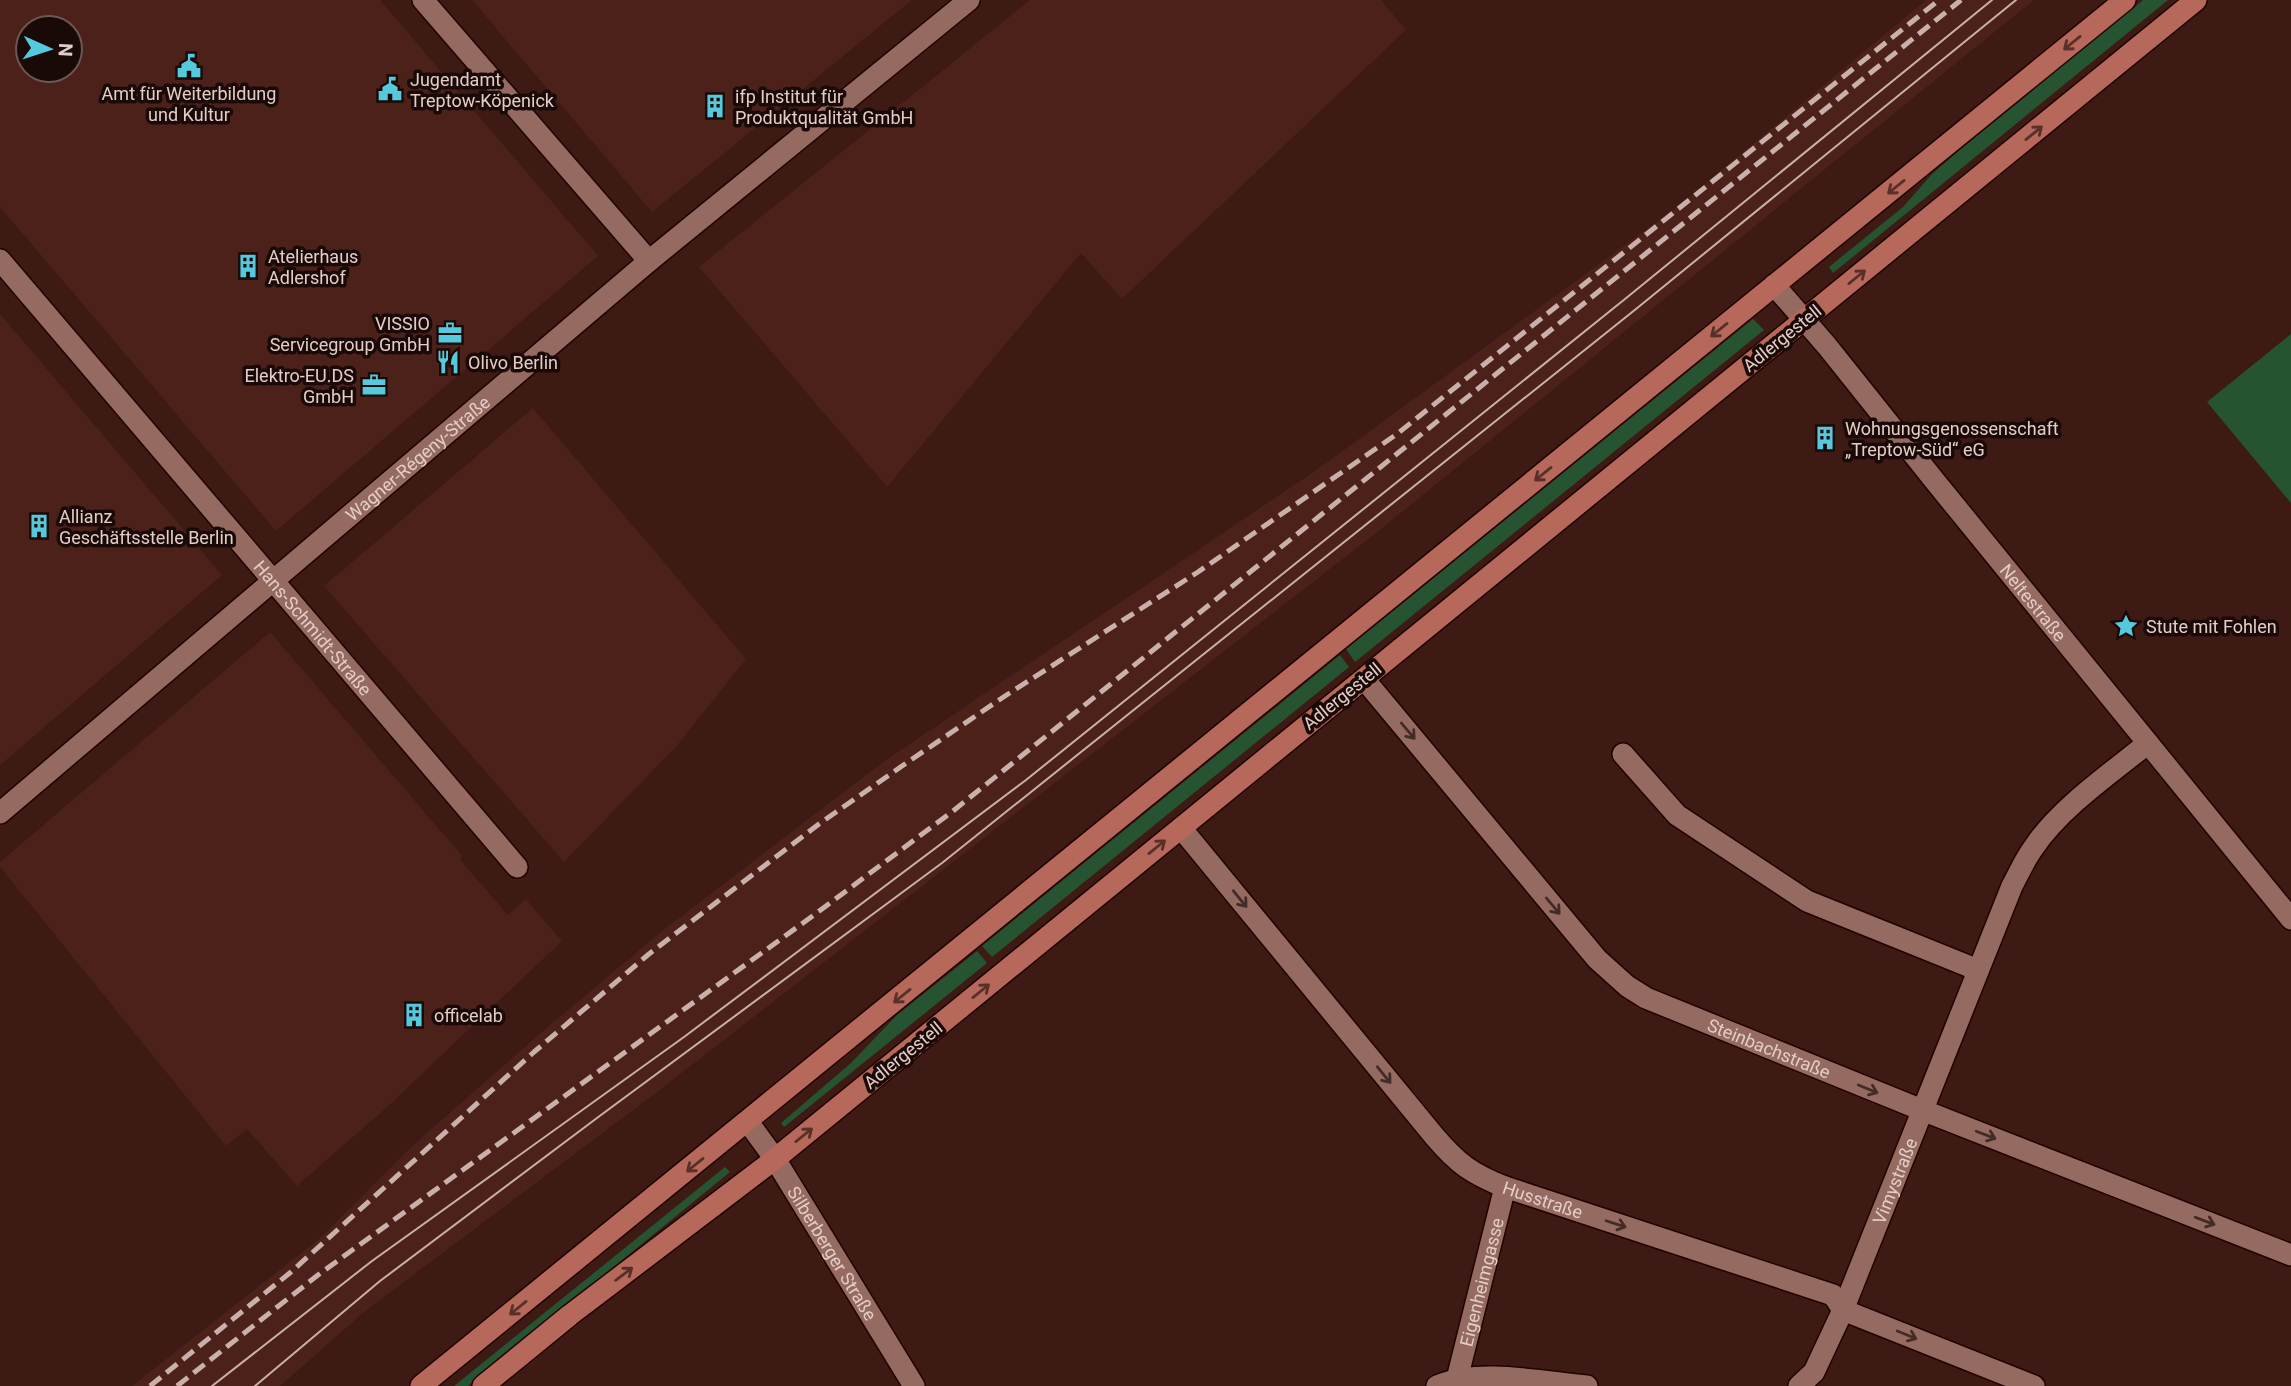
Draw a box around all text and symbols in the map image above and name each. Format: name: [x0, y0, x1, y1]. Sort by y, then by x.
north arrow: [14, 14, 84, 84]
one-way arrow: [2064, 35, 2082, 51]
text: N: [54, 43, 77, 57]
public building icon: Amt für Weiterbildung und Kultur: [175, 52, 203, 80]
place label: Jugendamt Treptow-Köpenick: [410, 69, 555, 111]
public building icon: Jugendamt Treptow-Köpenick: [376, 75, 404, 103]
place label: Amt für Weiterbildung und Kultur: [102, 83, 276, 125]
place label: ifp Institut für Produktqualität GmbH: [735, 86, 913, 128]
building icon: ifp Institut für Produktqualität GmbH: [701, 92, 729, 120]
one-way arrow: [2024, 125, 2042, 140]
one-way arrow: [1887, 179, 1905, 194]
place label: Atelierhaus Adlershof: [268, 246, 358, 288]
building icon: Atelierhaus Adlershof: [234, 252, 262, 280]
one-way arrow: [1848, 269, 1866, 284]
street label: Adlergestell: [1739, 300, 1825, 376]
place label: VISSIO Servicegroup GmbH: [270, 313, 430, 355]
office icon: VISSIO Servicegroup GmbH: [436, 319, 464, 347]
one-way arrow: [1711, 322, 1729, 338]
restaurant icon: Olivo Berlin: [434, 348, 462, 376]
place label: Olivo Berlin: [468, 352, 558, 373]
place label: Elektro-EU.DS GmbH: [245, 365, 354, 407]
office icon: Elektro-EU.DS GmbH: [360, 371, 388, 399]
street label: Wagner-Régeny-Straße: [341, 391, 494, 525]
place label: Wohnungsgenossenschaft „Treptow-Süd“ eG: [1845, 418, 2059, 460]
building icon: Wohnungsgenossenschaft „Treptow-Süd“ eG: [1811, 424, 1839, 452]
one-way arrow: [1534, 466, 1552, 482]
place label: Allianz Geschäftsstelle Berlin: [59, 506, 234, 548]
building icon: Allianz Geschäftsstelle Berlin: [25, 512, 53, 540]
street label: Hans-Schmidt-Straße: [250, 556, 376, 699]
street label: Neltestraße: [1996, 560, 2071, 645]
place icon: Stute mit Fohlen: [2112, 612, 2140, 640]
place label: Stute mit Fohlen: [2146, 616, 2277, 637]
street label: Adlergestell: [1299, 658, 1385, 734]
one-way arrow: [1400, 722, 1416, 740]
one-way arrow: [1147, 839, 1165, 855]
one-way arrow: [1232, 890, 1247, 908]
one-way arrow: [1545, 896, 1561, 914]
one-way arrow: [971, 984, 989, 999]
one-way arrow: [893, 989, 912, 1004]
building icon: officelab: [400, 1001, 428, 1029]
place label: officelab: [434, 1005, 503, 1026]
street label: Steinbachstraße: [1705, 1014, 1834, 1082]
street label: Adlergestell: [860, 1017, 946, 1093]
one-way arrow: [1376, 1066, 1392, 1084]
one-way arrow: [1857, 1083, 1879, 1096]
one-way arrow: [795, 1127, 813, 1143]
one-way arrow: [1974, 1130, 1996, 1143]
street label: Vimystraße: [1868, 1135, 1921, 1227]
one-way arrow: [686, 1157, 704, 1172]
street label: Husstraße: [1500, 1176, 1586, 1222]
street label: Silberberger Straße: [784, 1182, 882, 1324]
street label: Eigenheimgasse: [1455, 1215, 1507, 1349]
one-way arrow: [2194, 1216, 2216, 1229]
one-way arrow: [1605, 1219, 1627, 1231]
one-way arrow: [614, 1266, 633, 1281]
one-way arrow: [509, 1300, 527, 1316]
one-way arrow: [1895, 1330, 1917, 1343]

